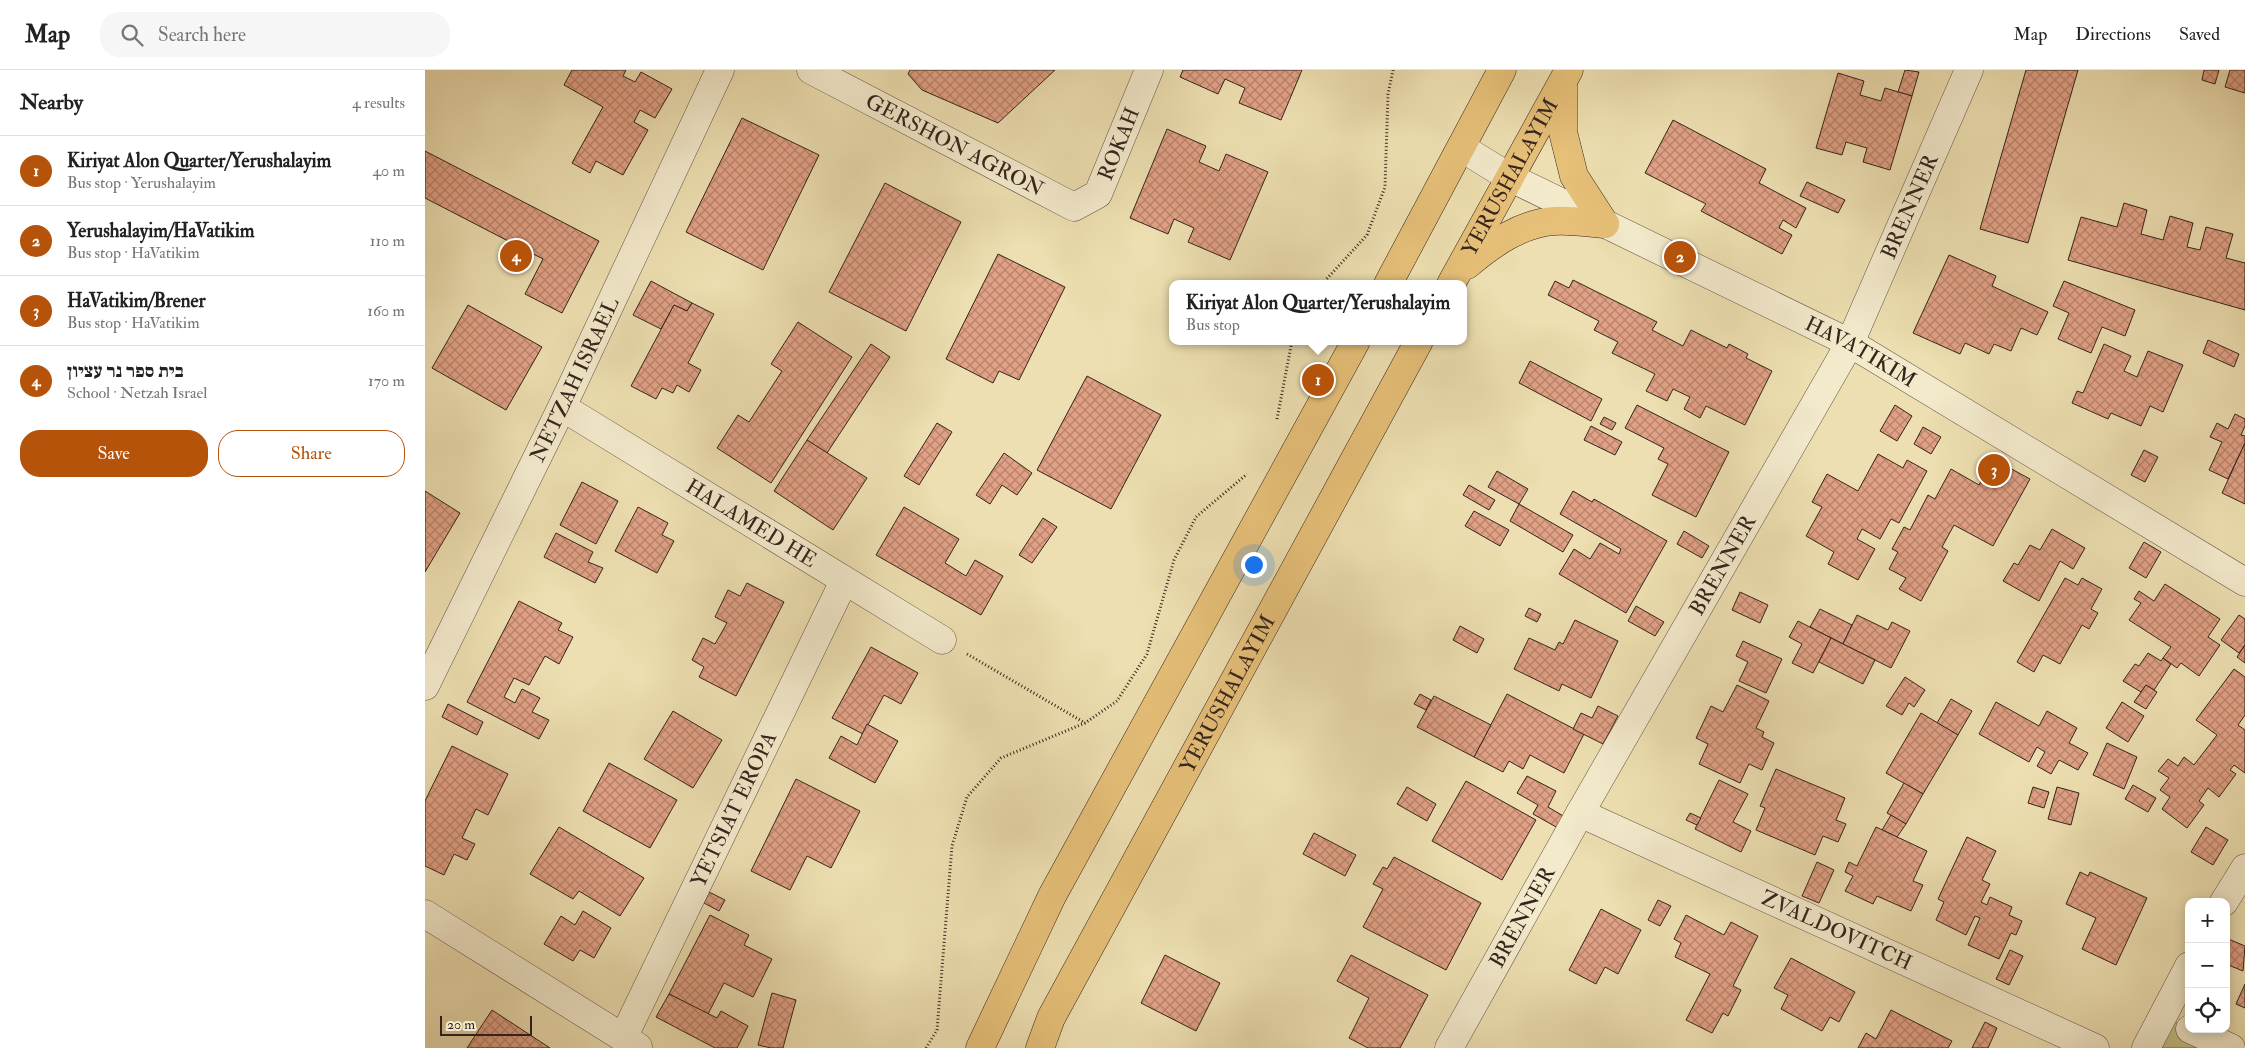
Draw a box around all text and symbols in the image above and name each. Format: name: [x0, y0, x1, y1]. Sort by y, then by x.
search box: [100, 12, 450, 57]
text: Map: [25, 19, 70, 50]
icon: search: [118, 21, 146, 49]
text: Search here: [158, 23, 246, 47]
text: Map: [2014, 23, 2047, 46]
text: Directions: [2075, 23, 2151, 46]
text: Saved: [2179, 23, 2220, 46]
street label: GERSHON AGRON: [861, 88, 1048, 203]
text: Nearby: [20, 89, 83, 116]
text: 4 results: [352, 93, 405, 113]
street label: YERUSHALAYIM: [1456, 94, 1565, 261]
street label: ROKAH: [1092, 103, 1146, 185]
text: Kiriyat Alon Quarter/Yerushalayim: [67, 149, 331, 173]
street label: BRENNER: [1875, 149, 1945, 263]
text: 1: [33, 161, 39, 181]
text: 40 m: [372, 161, 405, 181]
text: Bus stop · Yerushalayim: [67, 173, 216, 193]
text: Yerushalayim/HaVatikim: [67, 219, 254, 243]
text: 2: [32, 231, 40, 251]
text: 110 m: [370, 231, 405, 251]
pin: 4: [500, 237, 532, 275]
pin: 2: [1664, 238, 1696, 276]
text: Bus stop · HaVatikim: [67, 243, 200, 263]
popup: [1169, 280, 1467, 345]
text: HaVatikim/Brener: [67, 289, 206, 313]
text: Kiriyat Alon Quarter/Yerushalayim: [1186, 291, 1450, 315]
street label: NETZAH ISRAEL: [524, 293, 626, 467]
text: 3: [33, 301, 39, 321]
text: 160 m: [367, 301, 405, 321]
street label: HAVATIKIM: [1801, 310, 1921, 394]
text: Bus stop · HaVatikim: [67, 313, 200, 333]
text: Bus stop: [1186, 315, 1240, 335]
text: בית ספר נר עציון: [67, 359, 184, 383]
pin: 1: [1302, 361, 1334, 399]
text: 4: [32, 371, 40, 391]
text: 170 m: [368, 371, 405, 391]
text: School · Netzah Israel: [67, 383, 207, 403]
button: Save: [20, 430, 208, 477]
button: Share: [218, 430, 405, 477]
pin: 3: [1978, 451, 2010, 489]
street label: HALAMED HE: [680, 473, 822, 574]
street label: BRENNER: [1683, 509, 1763, 620]
your location: [1241, 552, 1267, 578]
street label: YERUSHALAYIM: [1174, 610, 1282, 778]
street label: YETSIAT EROPA: [685, 727, 783, 892]
street label: BRENNER: [1484, 861, 1562, 973]
street label: ZVALDOVITCH: [1757, 884, 1916, 977]
map controls: [2185, 898, 2230, 1033]
button: +: [2185, 898, 2230, 943]
button: −: [2185, 943, 2230, 988]
button: locate: [2185, 988, 2230, 1033]
scale bar: [440, 1013, 533, 1036]
text: 20 m: [447, 1016, 475, 1033]

